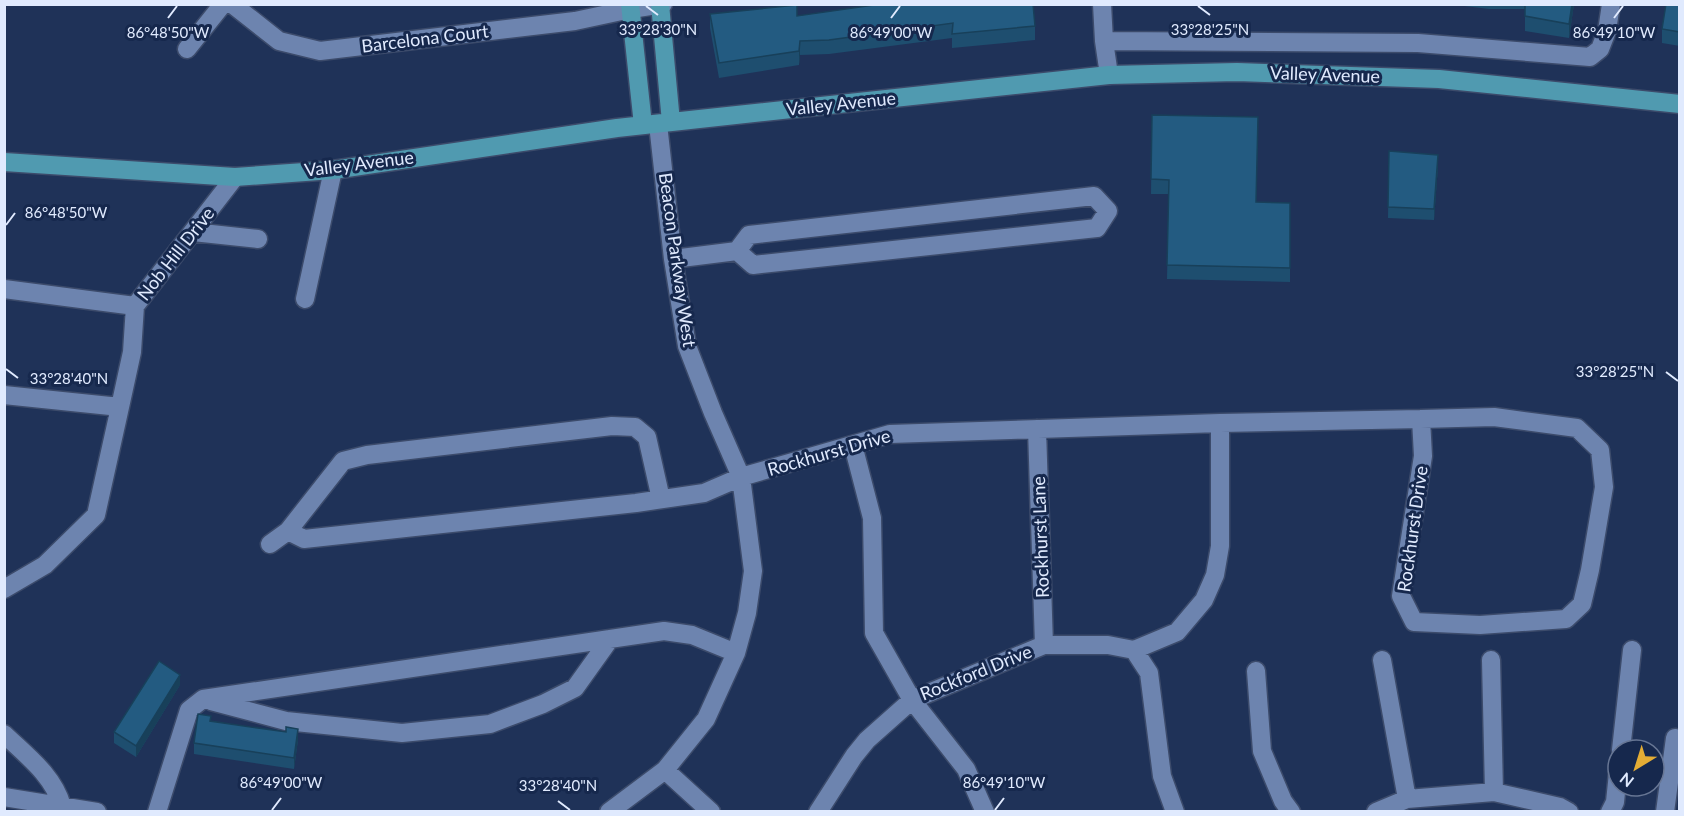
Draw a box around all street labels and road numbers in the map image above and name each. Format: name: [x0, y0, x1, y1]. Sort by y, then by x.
street label: Barcelona Court: [360, 19, 490, 57]
street label: Valley Avenue: [1270, 61, 1380, 87]
street label: Valley Avenue: [785, 86, 897, 120]
street label: Valley Avenue: [303, 145, 415, 181]
street label: Beacon Parkway West: [655, 171, 701, 349]
street label: Nob Hill Drive: [132, 202, 218, 304]
street label: Rockhurst Drive: [765, 424, 893, 480]
street label: Rockhurst Drive: [1392, 464, 1432, 593]
street label: Rockhurst Lane: [1027, 476, 1053, 598]
street label: Rockford Drive: [916, 640, 1035, 704]

